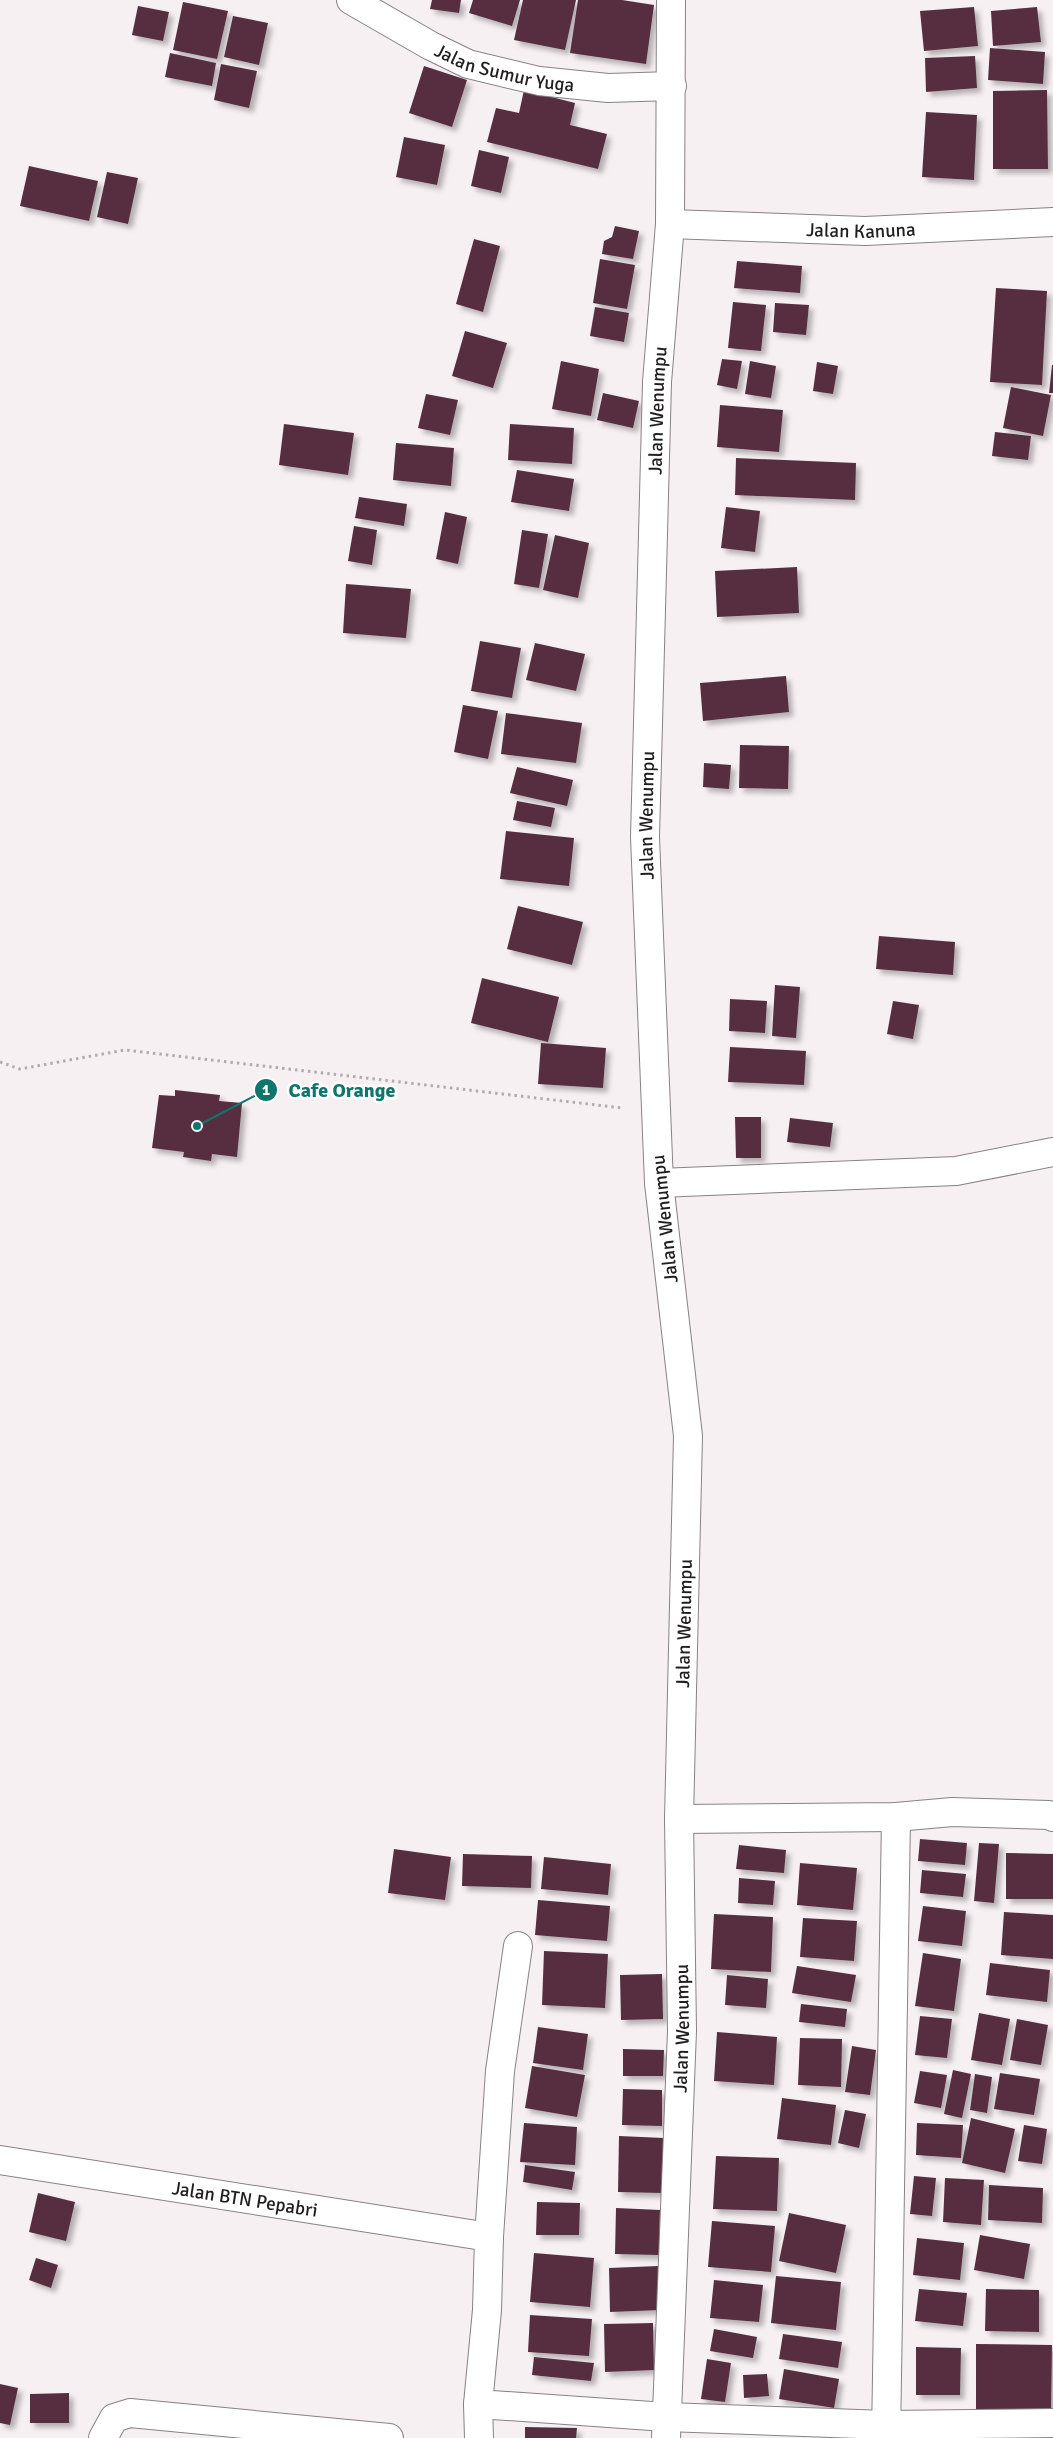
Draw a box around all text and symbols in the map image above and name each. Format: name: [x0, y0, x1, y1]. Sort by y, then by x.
street label: Jalan Sumur Yuga: [430, 39, 576, 98]
street label: Jalan Kanuna: [806, 218, 916, 244]
street label: Jalan Wenumpu: [644, 345, 673, 475]
street label: Jalan Wenumpu: [634, 751, 660, 880]
callout: Cafe Orange: [254, 1072, 405, 1107]
text: Cafe Orange: [289, 1078, 395, 1103]
text: 1: [262, 1081, 270, 1099]
street label: Jalan Wenumpu: [646, 1154, 684, 1284]
street label: Jalan Wenumpu: [671, 1559, 698, 1688]
street label: Jalan Wenumpu: [669, 1964, 695, 2093]
street label: Jalan BTN Pepabri: [170, 2176, 319, 2223]

